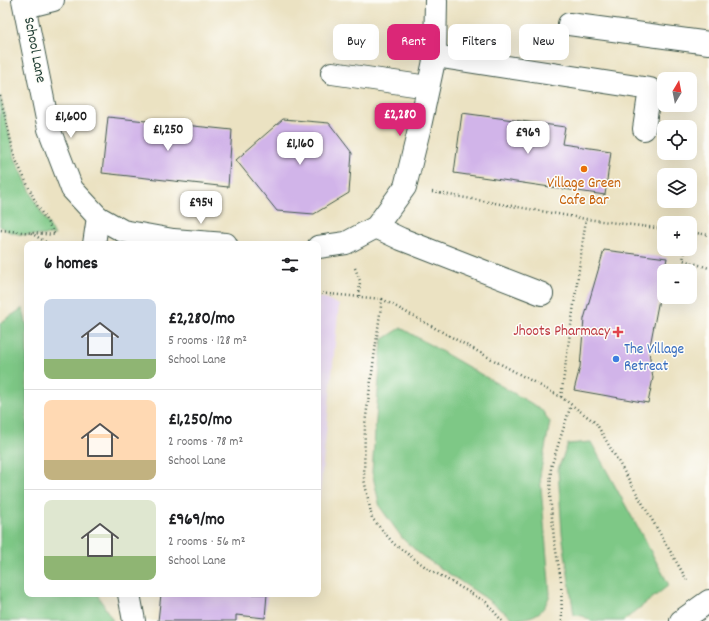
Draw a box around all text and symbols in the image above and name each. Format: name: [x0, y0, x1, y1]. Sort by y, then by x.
street label: School Lane: [17, 15, 51, 85]
chip: Buy: [333, 24, 379, 60]
chip: Rent: [387, 24, 440, 60]
chip: Filters: [448, 24, 511, 60]
chip: New: [519, 24, 569, 60]
north arrow: [657, 72, 697, 112]
map controls: [657, 72, 697, 304]
pin: £2,280: [367, 103, 433, 137]
pin: £1,600: [38, 105, 104, 139]
text: £2,280: [384, 106, 416, 125]
text: £1,600: [55, 108, 87, 127]
pin: £1,250: [135, 118, 201, 152]
button: locate: [657, 120, 697, 160]
text: £1,250: [153, 121, 183, 140]
pin: £969: [504, 121, 552, 155]
text: £969: [516, 124, 540, 143]
pin: £1,160: [267, 132, 333, 166]
text: £1,160: [286, 135, 314, 154]
marker: Village Green Cafe Bar: [579, 164, 589, 174]
button: layers: [657, 168, 697, 208]
place label: Village Green Cafe Bar: [547, 173, 621, 212]
pin: £954: [177, 191, 225, 225]
text: £954: [189, 194, 213, 213]
button: +: [657, 216, 697, 256]
text: 6 homes: [44, 253, 98, 277]
icon: filters: [279, 254, 301, 276]
button: −: [657, 264, 697, 304]
text: £2,280/mo: [168, 308, 235, 332]
icon: home: [76, 315, 124, 363]
place label: Jhoots Pharmacy: [513, 321, 611, 343]
marker: Jhoots Pharmacy: [613, 327, 623, 337]
text: 5 rooms · 128 m²: [168, 332, 247, 351]
place label: The Village Retreat: [624, 339, 685, 378]
text: School Lane: [168, 351, 226, 370]
marker: The Village Retreat: [611, 354, 621, 364]
text: £1,250/mo: [168, 409, 232, 433]
icon: home: [76, 416, 124, 464]
text: 2 rooms · 78 m²: [168, 433, 243, 452]
text: School Lane: [168, 452, 226, 471]
text: £969/mo: [168, 509, 225, 533]
icon: home: [76, 516, 124, 564]
text: 2 rooms · 56 m²: [168, 533, 245, 552]
text: School Lane: [168, 552, 226, 571]

